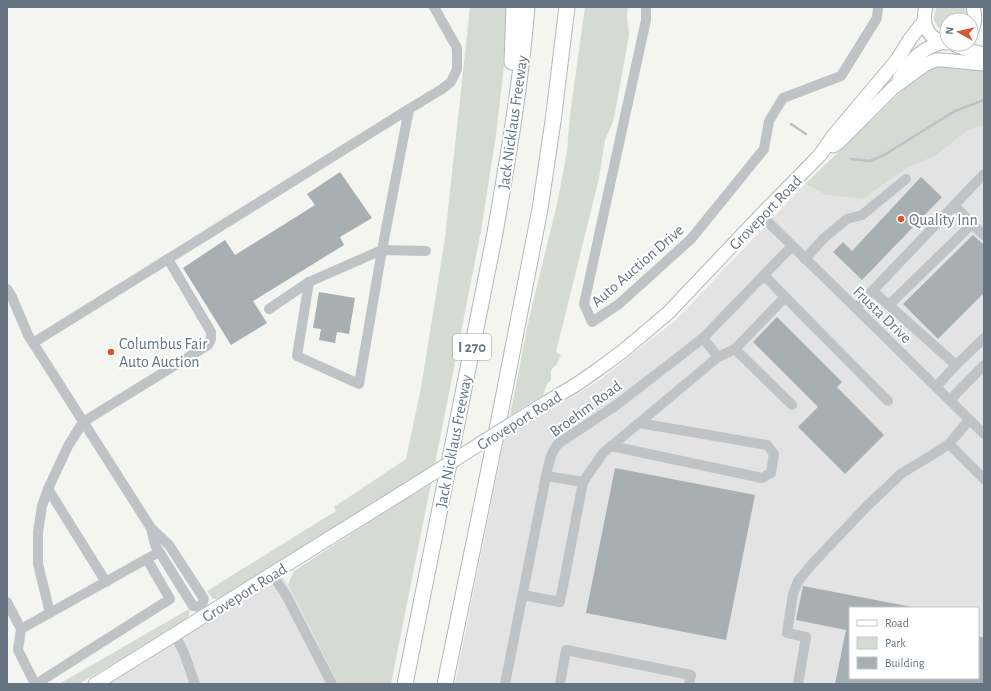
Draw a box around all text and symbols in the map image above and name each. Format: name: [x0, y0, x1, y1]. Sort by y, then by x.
north arrow: [939, 12, 979, 52]
text: N: [944, 26, 956, 35]
street label: Jack Nicklaus Freeway: [496, 54, 531, 190]
street label: Groveport Road: [726, 172, 805, 253]
place label: Quality Inn: [909, 212, 978, 229]
marker: Quality Inn: [896, 214, 906, 224]
street label: Auto Auction Drive: [588, 221, 687, 310]
street label: Frusta Drive: [850, 283, 914, 346]
road number: I 270: [453, 334, 491, 360]
place label: Columbus Fair Auto Auction: [119, 336, 208, 370]
marker: Columbus Fair Auto Auction: [106, 347, 116, 357]
street label: Jack Nicklaus Freeway: [433, 373, 476, 509]
street label: Broehm Road: [547, 378, 624, 440]
street label: Groveport Road: [474, 388, 565, 453]
street label: Groveport Road: [199, 560, 290, 625]
legend: [849, 607, 979, 679]
text: Road: [885, 617, 909, 629]
text: Park: [885, 637, 906, 649]
text: Building: [885, 657, 925, 669]

